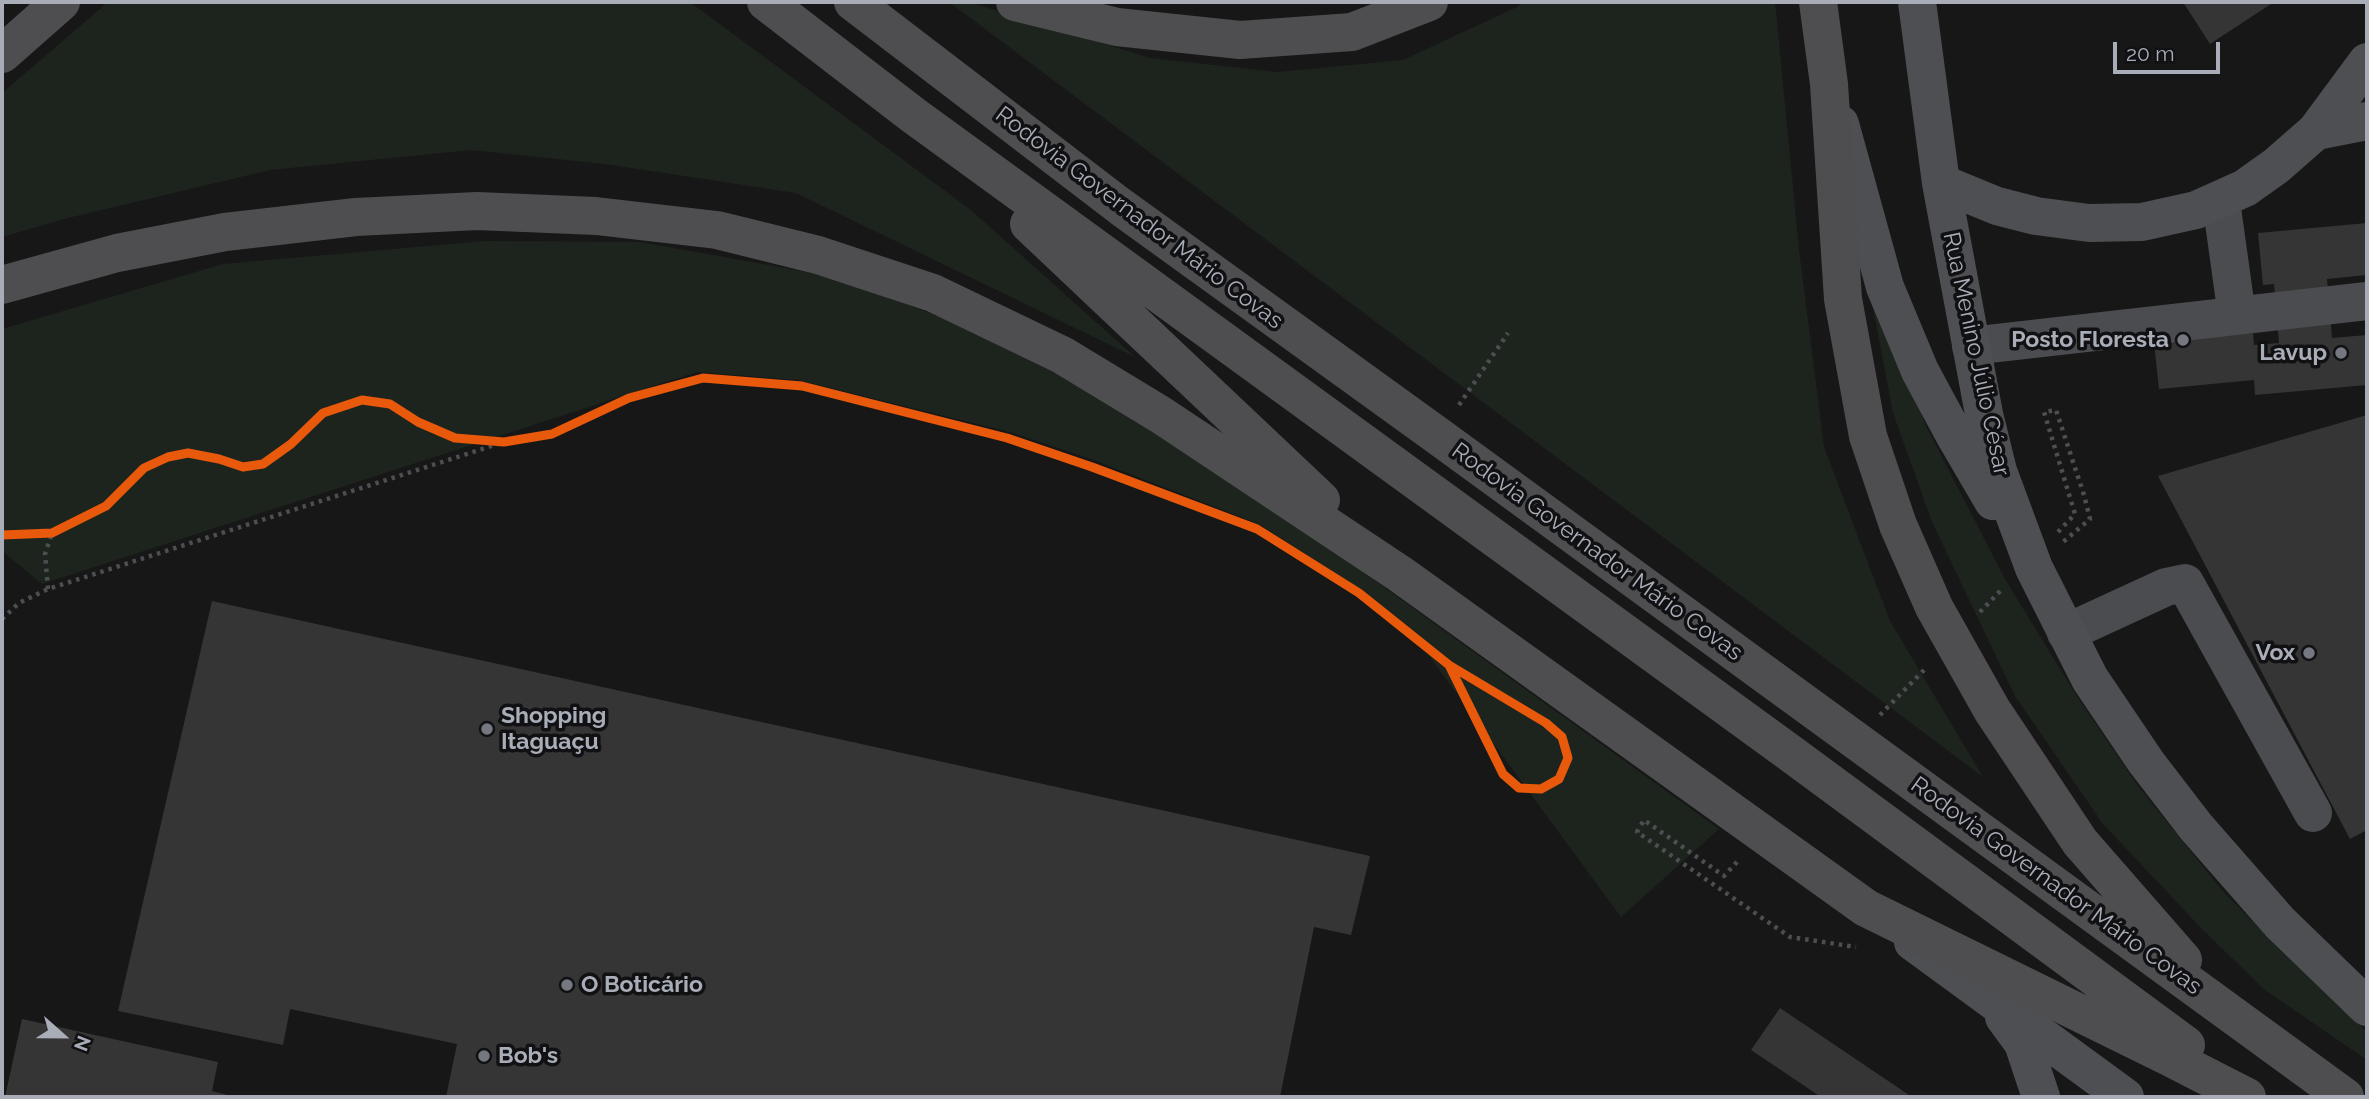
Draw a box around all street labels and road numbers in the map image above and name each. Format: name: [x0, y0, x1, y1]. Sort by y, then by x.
street label: Rodovia Governador Mário Covas: [990, 101, 1288, 335]
street label: Rua Menino Júlio César: [1937, 230, 2015, 478]
street label: Rodovia Governador Mário Covas: [1446, 437, 1748, 667]
street label: Rodovia Governador Mário Covas: [1905, 771, 2207, 1001]

